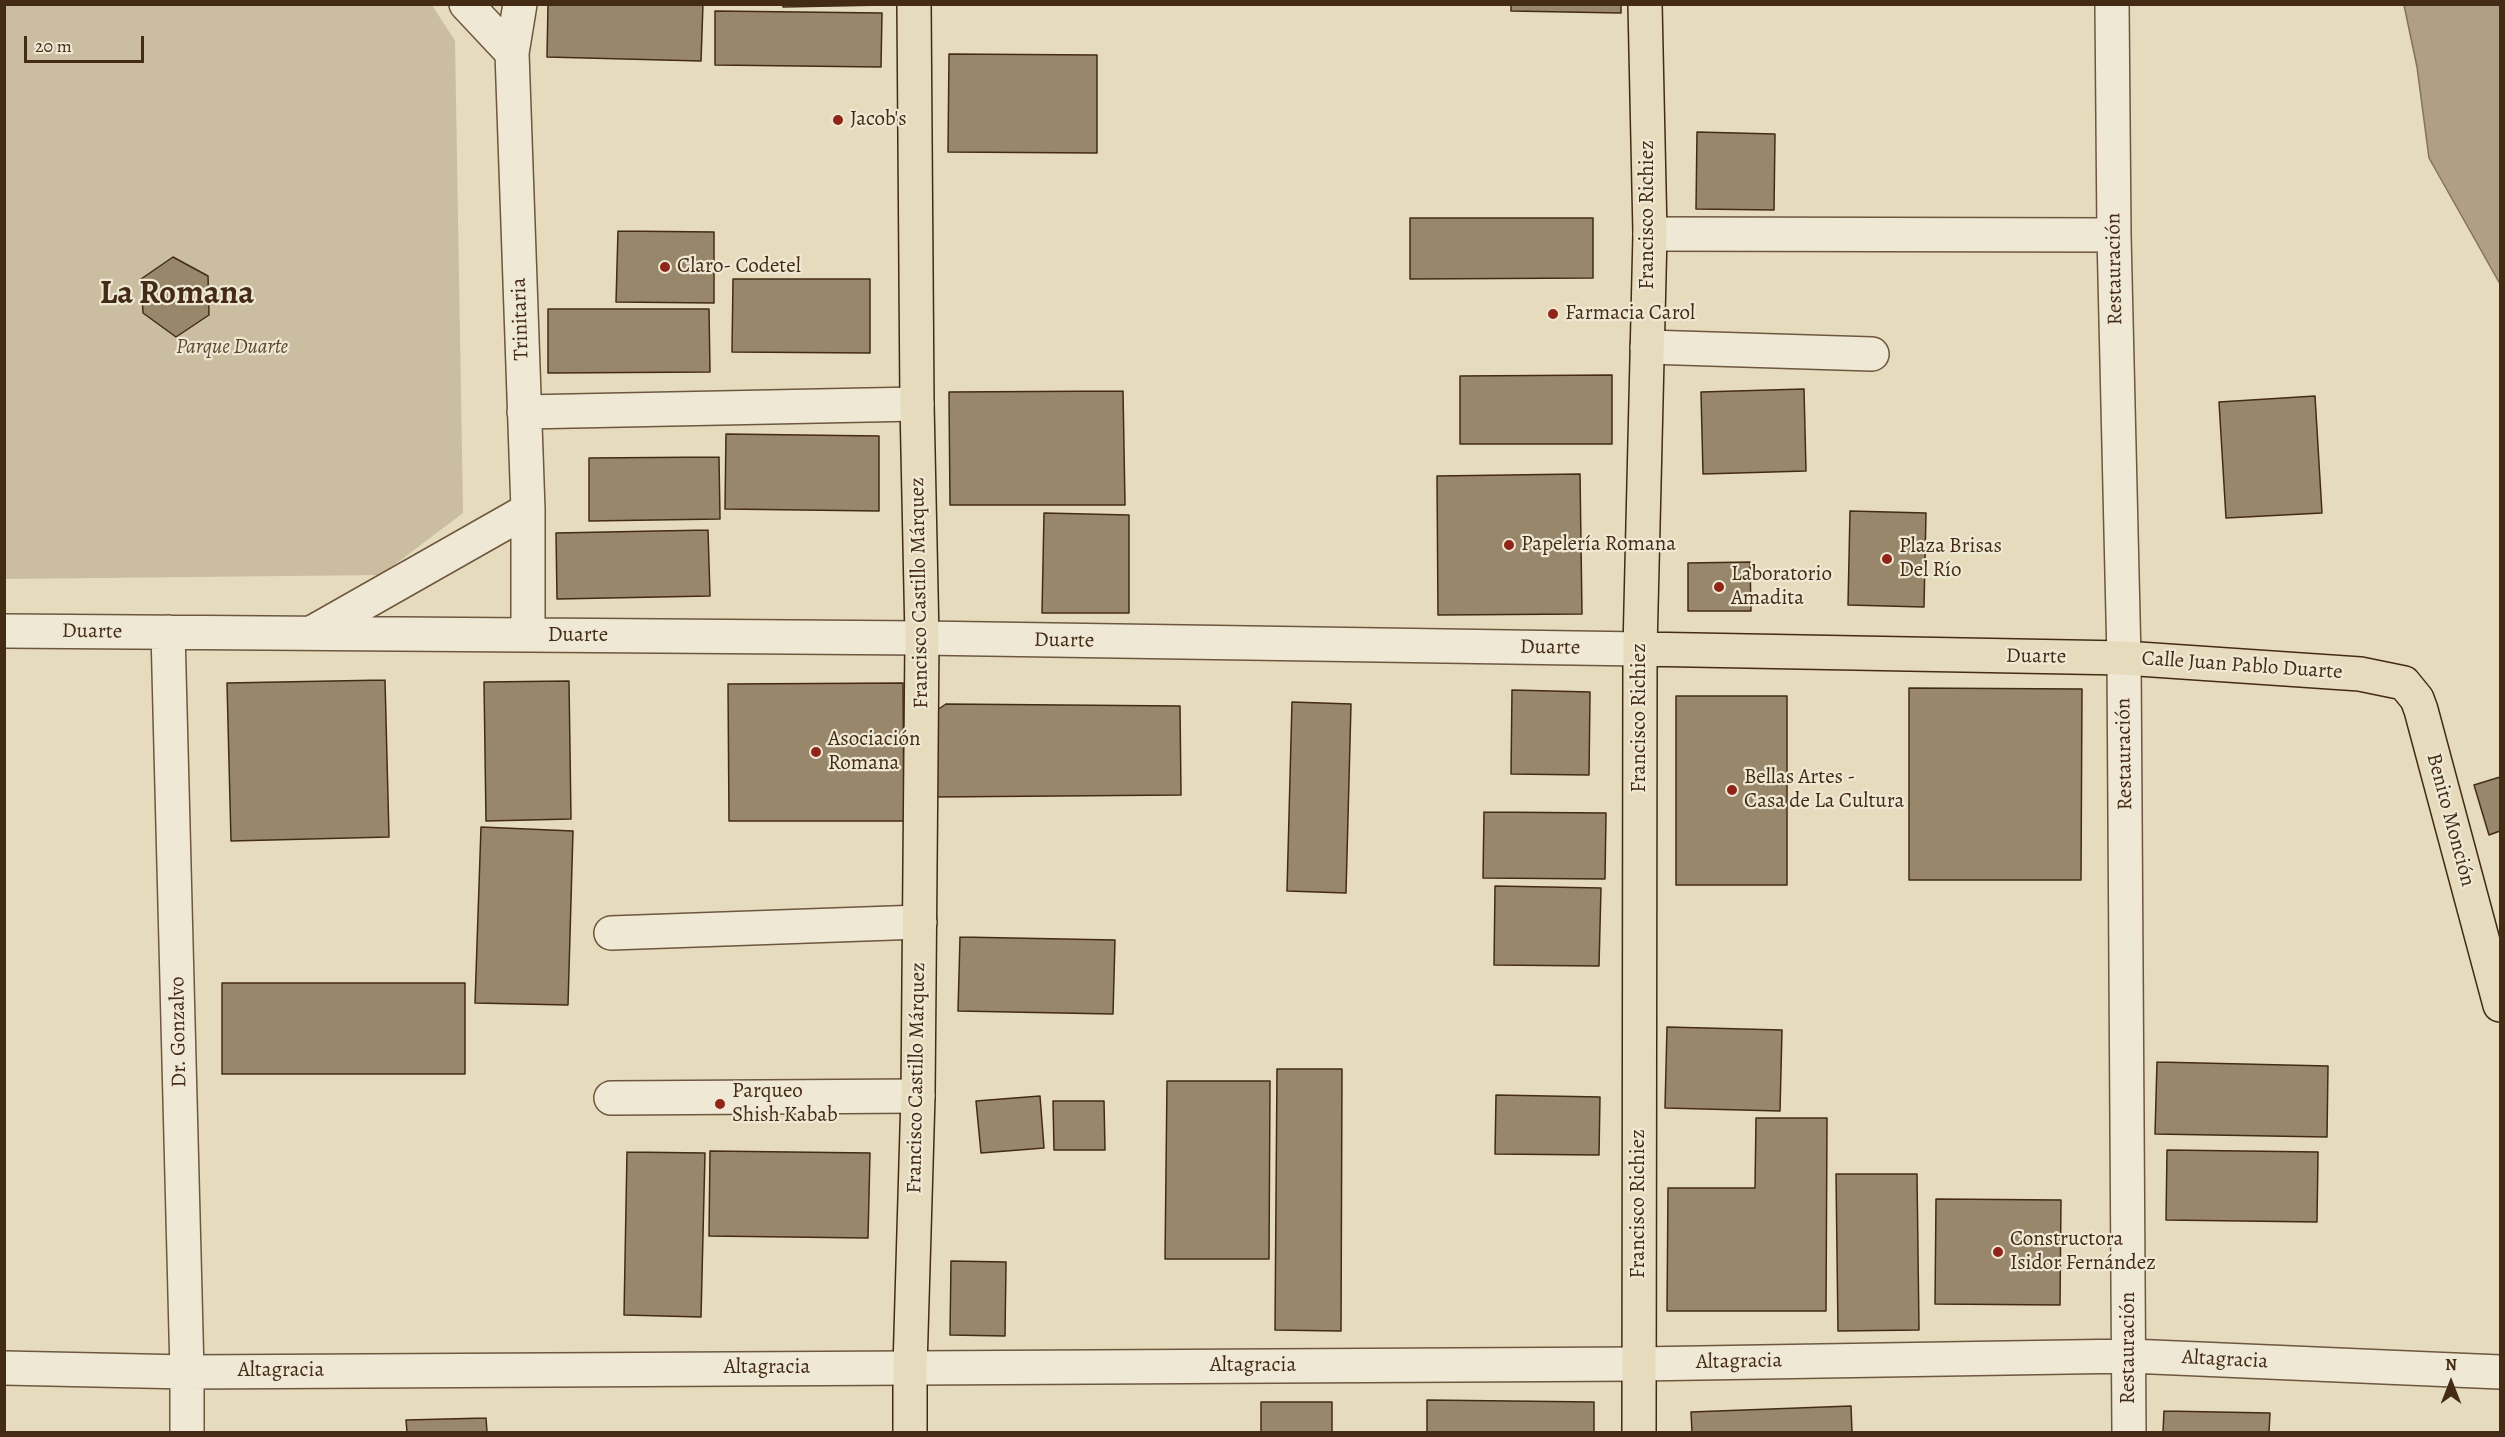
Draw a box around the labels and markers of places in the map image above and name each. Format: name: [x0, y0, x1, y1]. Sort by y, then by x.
place label: Jacob's: [850, 107, 907, 133]
marker: Jacob's: [831, 113, 845, 127]
place label: Claro- Codetel: [677, 254, 801, 280]
marker: Claro- Codetel: [658, 260, 672, 274]
place label: Farmacia Carol: [1565, 301, 1695, 327]
marker: Farmacia Carol: [1546, 307, 1560, 321]
place label: Papelería Romana: [1521, 532, 1676, 558]
place label: Plaza Brisas Del Río: [1899, 534, 2002, 584]
marker: Papelería Romana: [1502, 538, 1516, 552]
marker: Plaza Brisas Del Río: [1880, 552, 1894, 566]
place label: Laboratorio Amadita: [1731, 562, 1832, 612]
marker: Laboratorio Amadita: [1712, 580, 1726, 594]
place label: Asociación Romana: [828, 727, 921, 777]
marker: Asociación Romana: [809, 745, 823, 759]
place label: Bellas Artes - Casa de La Cultura: [1744, 765, 1904, 815]
marker: Bellas Artes - Casa de La Cultura: [1725, 783, 1739, 797]
place label: Parqueo Shish Kabab: [732, 1079, 838, 1129]
marker: Parqueo Shish Kabab: [713, 1097, 727, 1111]
place label: Constructora Isidor Fernández: [2010, 1227, 2156, 1277]
marker: Constructora Isidor Fernández: [1991, 1245, 2005, 1259]

